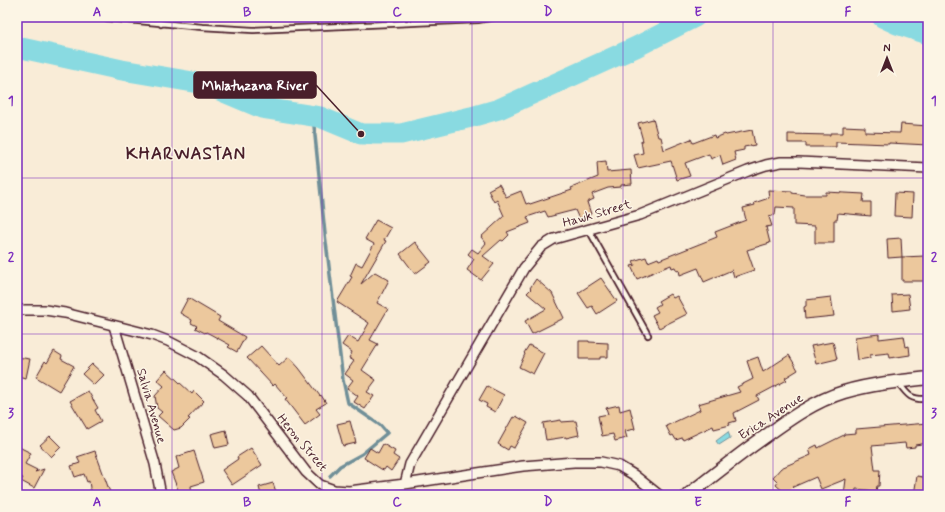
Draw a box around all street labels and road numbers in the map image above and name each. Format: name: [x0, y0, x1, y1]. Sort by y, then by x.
street label: Hawk Street: [561, 196, 634, 232]
street label: Salvia Avenue: [132, 366, 170, 446]
street label: Erica Avenue: [735, 390, 807, 444]
street label: Heron Street: [273, 411, 331, 475]

